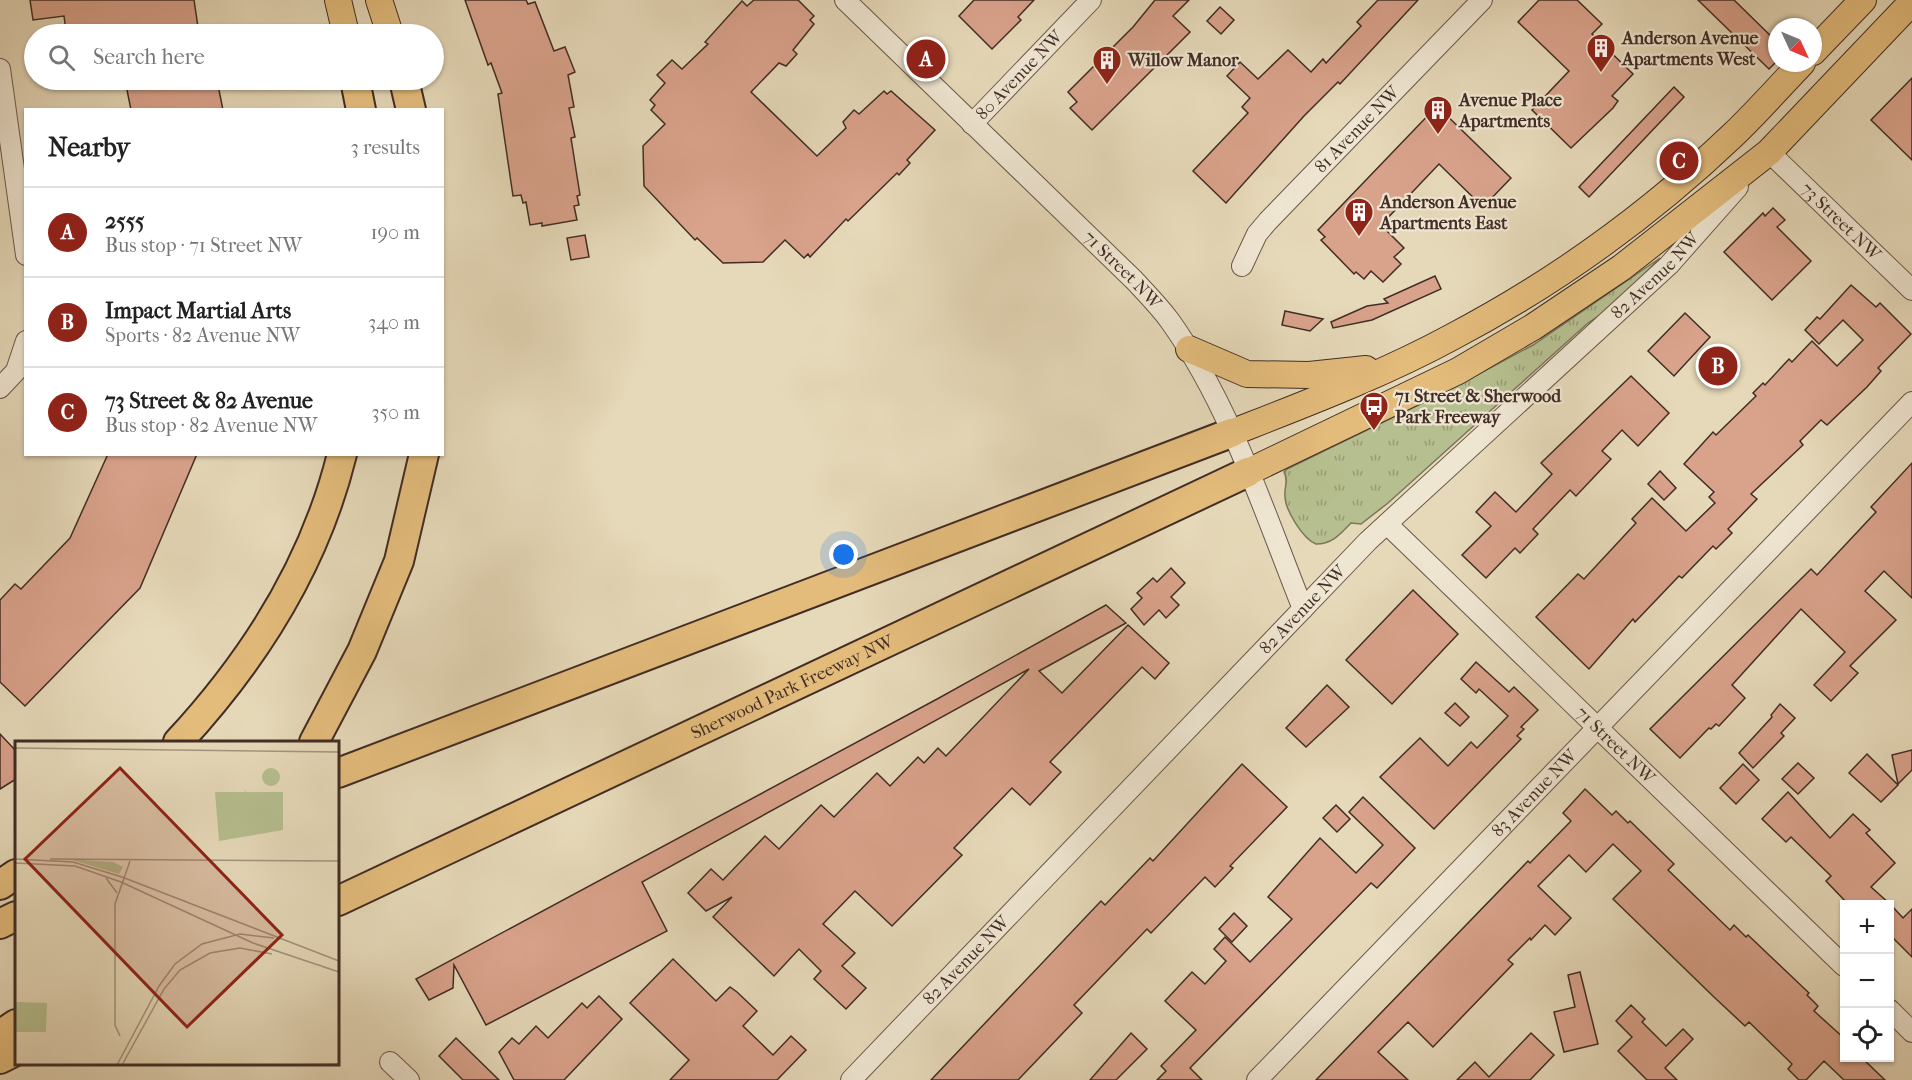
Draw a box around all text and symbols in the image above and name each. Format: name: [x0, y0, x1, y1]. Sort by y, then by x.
north arrow: [1768, 18, 1822, 72]
search box: [24, 24, 444, 90]
street label: 80 Avenue NW: [972, 25, 1068, 124]
place label: Anderson Avenue Apartments West: [1621, 28, 1759, 70]
building icon: Anderson Avenue Apartments West: [1585, 32, 1617, 74]
pin: A: [906, 36, 946, 82]
icon: search: [45, 41, 78, 74]
text: Search here: [93, 44, 205, 70]
building icon: Willow Manor: [1091, 44, 1123, 86]
place label: Willow Manor: [1127, 50, 1239, 71]
street label: 81 Avenue NW: [1310, 81, 1405, 177]
place label: Avenue Place Apartments: [1458, 90, 1562, 132]
building icon: Avenue Place Apartments: [1422, 94, 1454, 136]
text: Nearby: [48, 132, 130, 163]
text: 3 results: [351, 136, 420, 159]
pin: C: [1660, 138, 1698, 184]
street label: 73 Street NW: [1796, 178, 1886, 266]
place label: Anderson Avenue Apartments East: [1379, 192, 1517, 234]
building icon: Anderson Avenue Apartments East: [1343, 196, 1375, 238]
text: 2555: [105, 208, 145, 234]
text: A: [61, 221, 74, 244]
text: 190 m: [370, 221, 420, 244]
street label: 71 Street NW: [1079, 227, 1166, 314]
street label: 82 Avenue NW: [1607, 227, 1705, 324]
text: Bus stop · 71 Street NW: [105, 234, 302, 257]
text: Impact Martial Arts: [105, 298, 291, 324]
text: B: [61, 311, 74, 334]
text: 340 m: [368, 311, 420, 334]
text: Sports · 82 Avenue NW: [105, 324, 300, 347]
pin: B: [1698, 344, 1738, 388]
place label: 71 Street & Sherwood Park Freeway: [1394, 386, 1562, 428]
text: 73 Street & 82 Avenue: [105, 388, 313, 414]
bus stop icon: 71 Street & Sherwood Park Freeway: [1358, 390, 1390, 432]
text: C: [61, 401, 74, 424]
text: 350 m: [371, 401, 420, 424]
text: Bus stop · 82 Avenue NW: [105, 414, 317, 437]
your location: [829, 540, 858, 569]
street label: 82 Avenue NW: [1255, 560, 1351, 659]
street label: Sherwood Park Freeway NW: [688, 630, 898, 744]
street label: 71 Street NW: [1571, 703, 1660, 789]
inset map: [15, 741, 339, 1065]
street label: 83 Avenue NW: [1488, 744, 1583, 842]
map controls: [1840, 900, 1894, 1062]
button: +: [1840, 900, 1894, 954]
street label: 82 Avenue NW: [919, 911, 1015, 1009]
button: −: [1840, 954, 1894, 1008]
button: locate: [1840, 1008, 1894, 1062]

